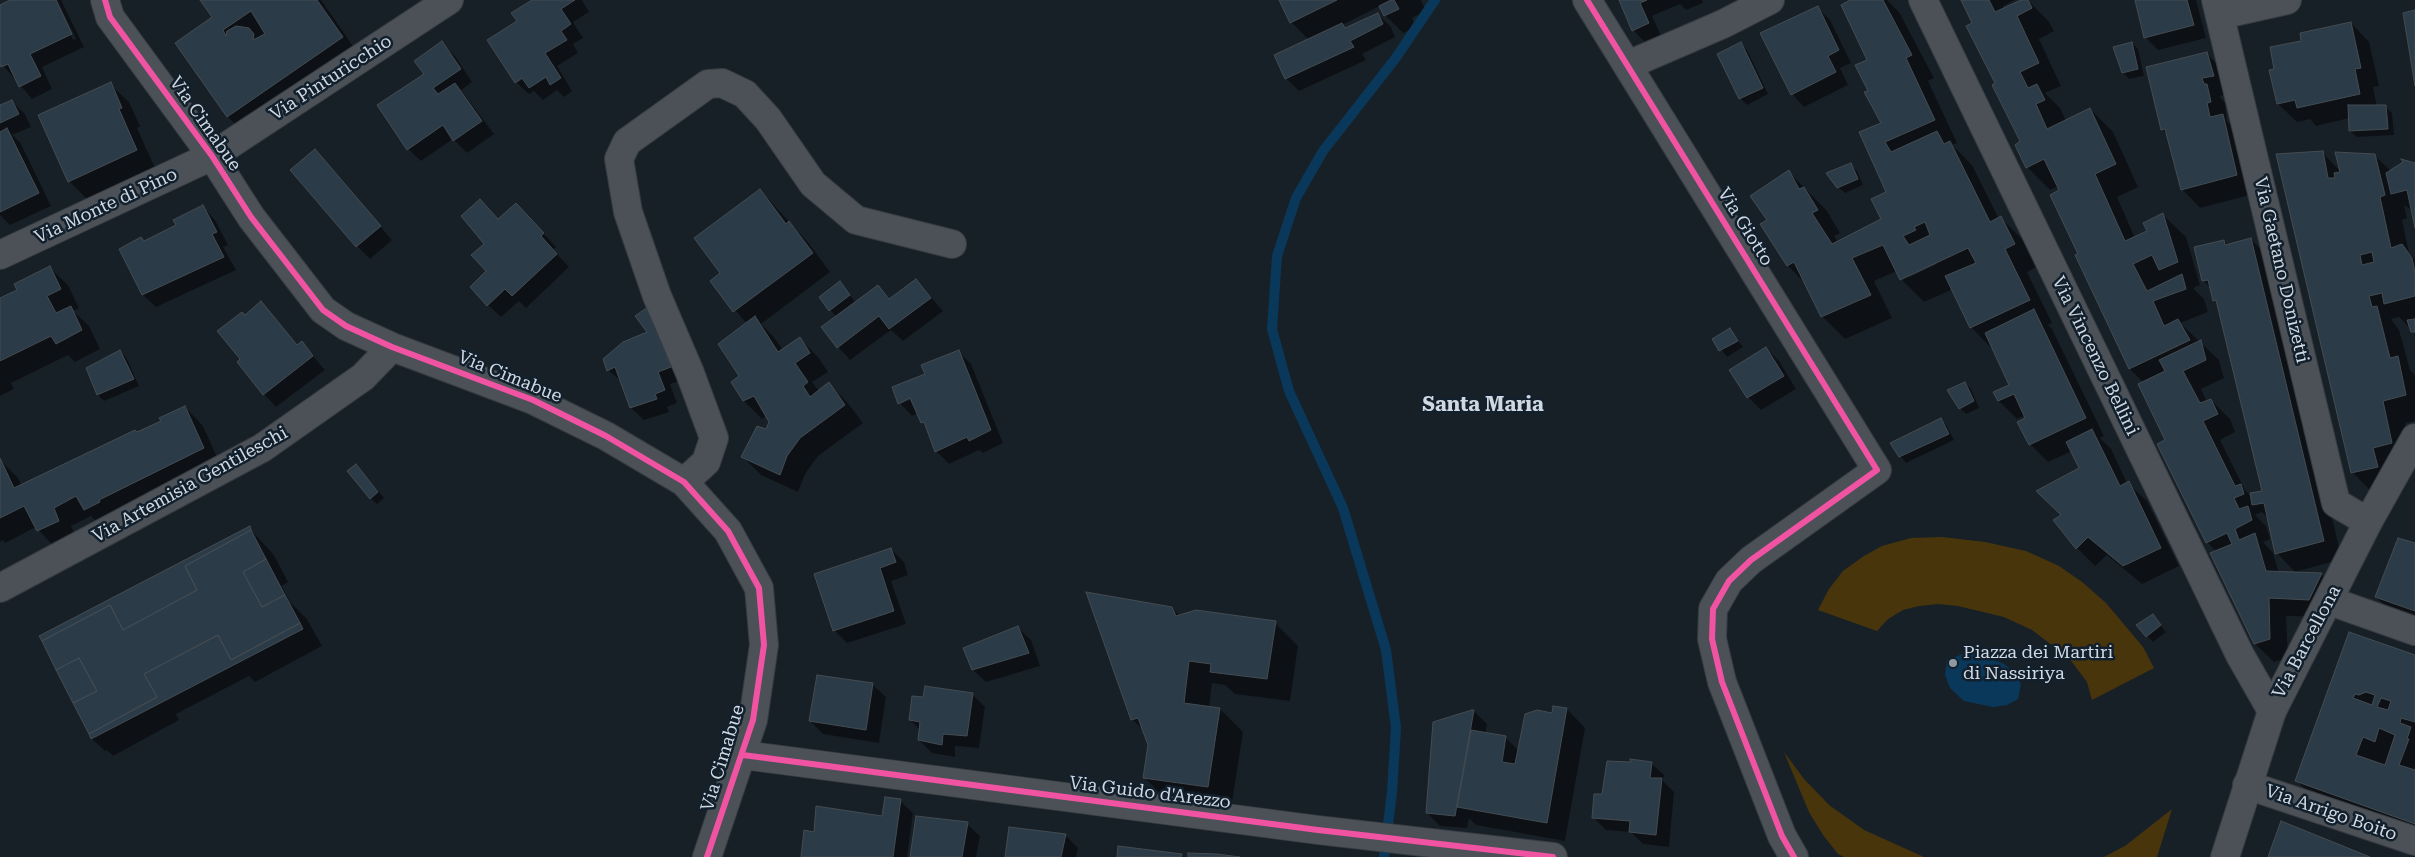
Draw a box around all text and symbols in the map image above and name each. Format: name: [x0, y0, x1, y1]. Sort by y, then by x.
street label: Via Pinturicchio: [266, 30, 396, 126]
street label: Via Cimabue: [165, 73, 245, 175]
street label: Via Monte di Pino: [31, 163, 181, 249]
street label: Via Gaetano Donizetti: [2249, 175, 2313, 365]
street label: Via Giotto: [1713, 184, 1777, 270]
street label: Via Vincenzo Bellini: [2047, 273, 2143, 439]
street label: Via Cimabue: [455, 346, 565, 408]
district label: Santa Maria: [1422, 393, 1544, 417]
street label: Via Artemisia Gentileschi: [89, 422, 291, 548]
street label: Via Barcellona: [2268, 582, 2346, 702]
place label: Piazza dei Martiri di Nassiriya: [1963, 642, 2113, 684]
marker: Piazza dei Martiri di Nassiriya: [1947, 657, 1959, 669]
street label: Via Cimabue: [697, 702, 749, 814]
street label: Via Guido d'Arezzo: [1068, 772, 1232, 814]
street label: Via Arrigo Boito: [2262, 780, 2400, 846]

